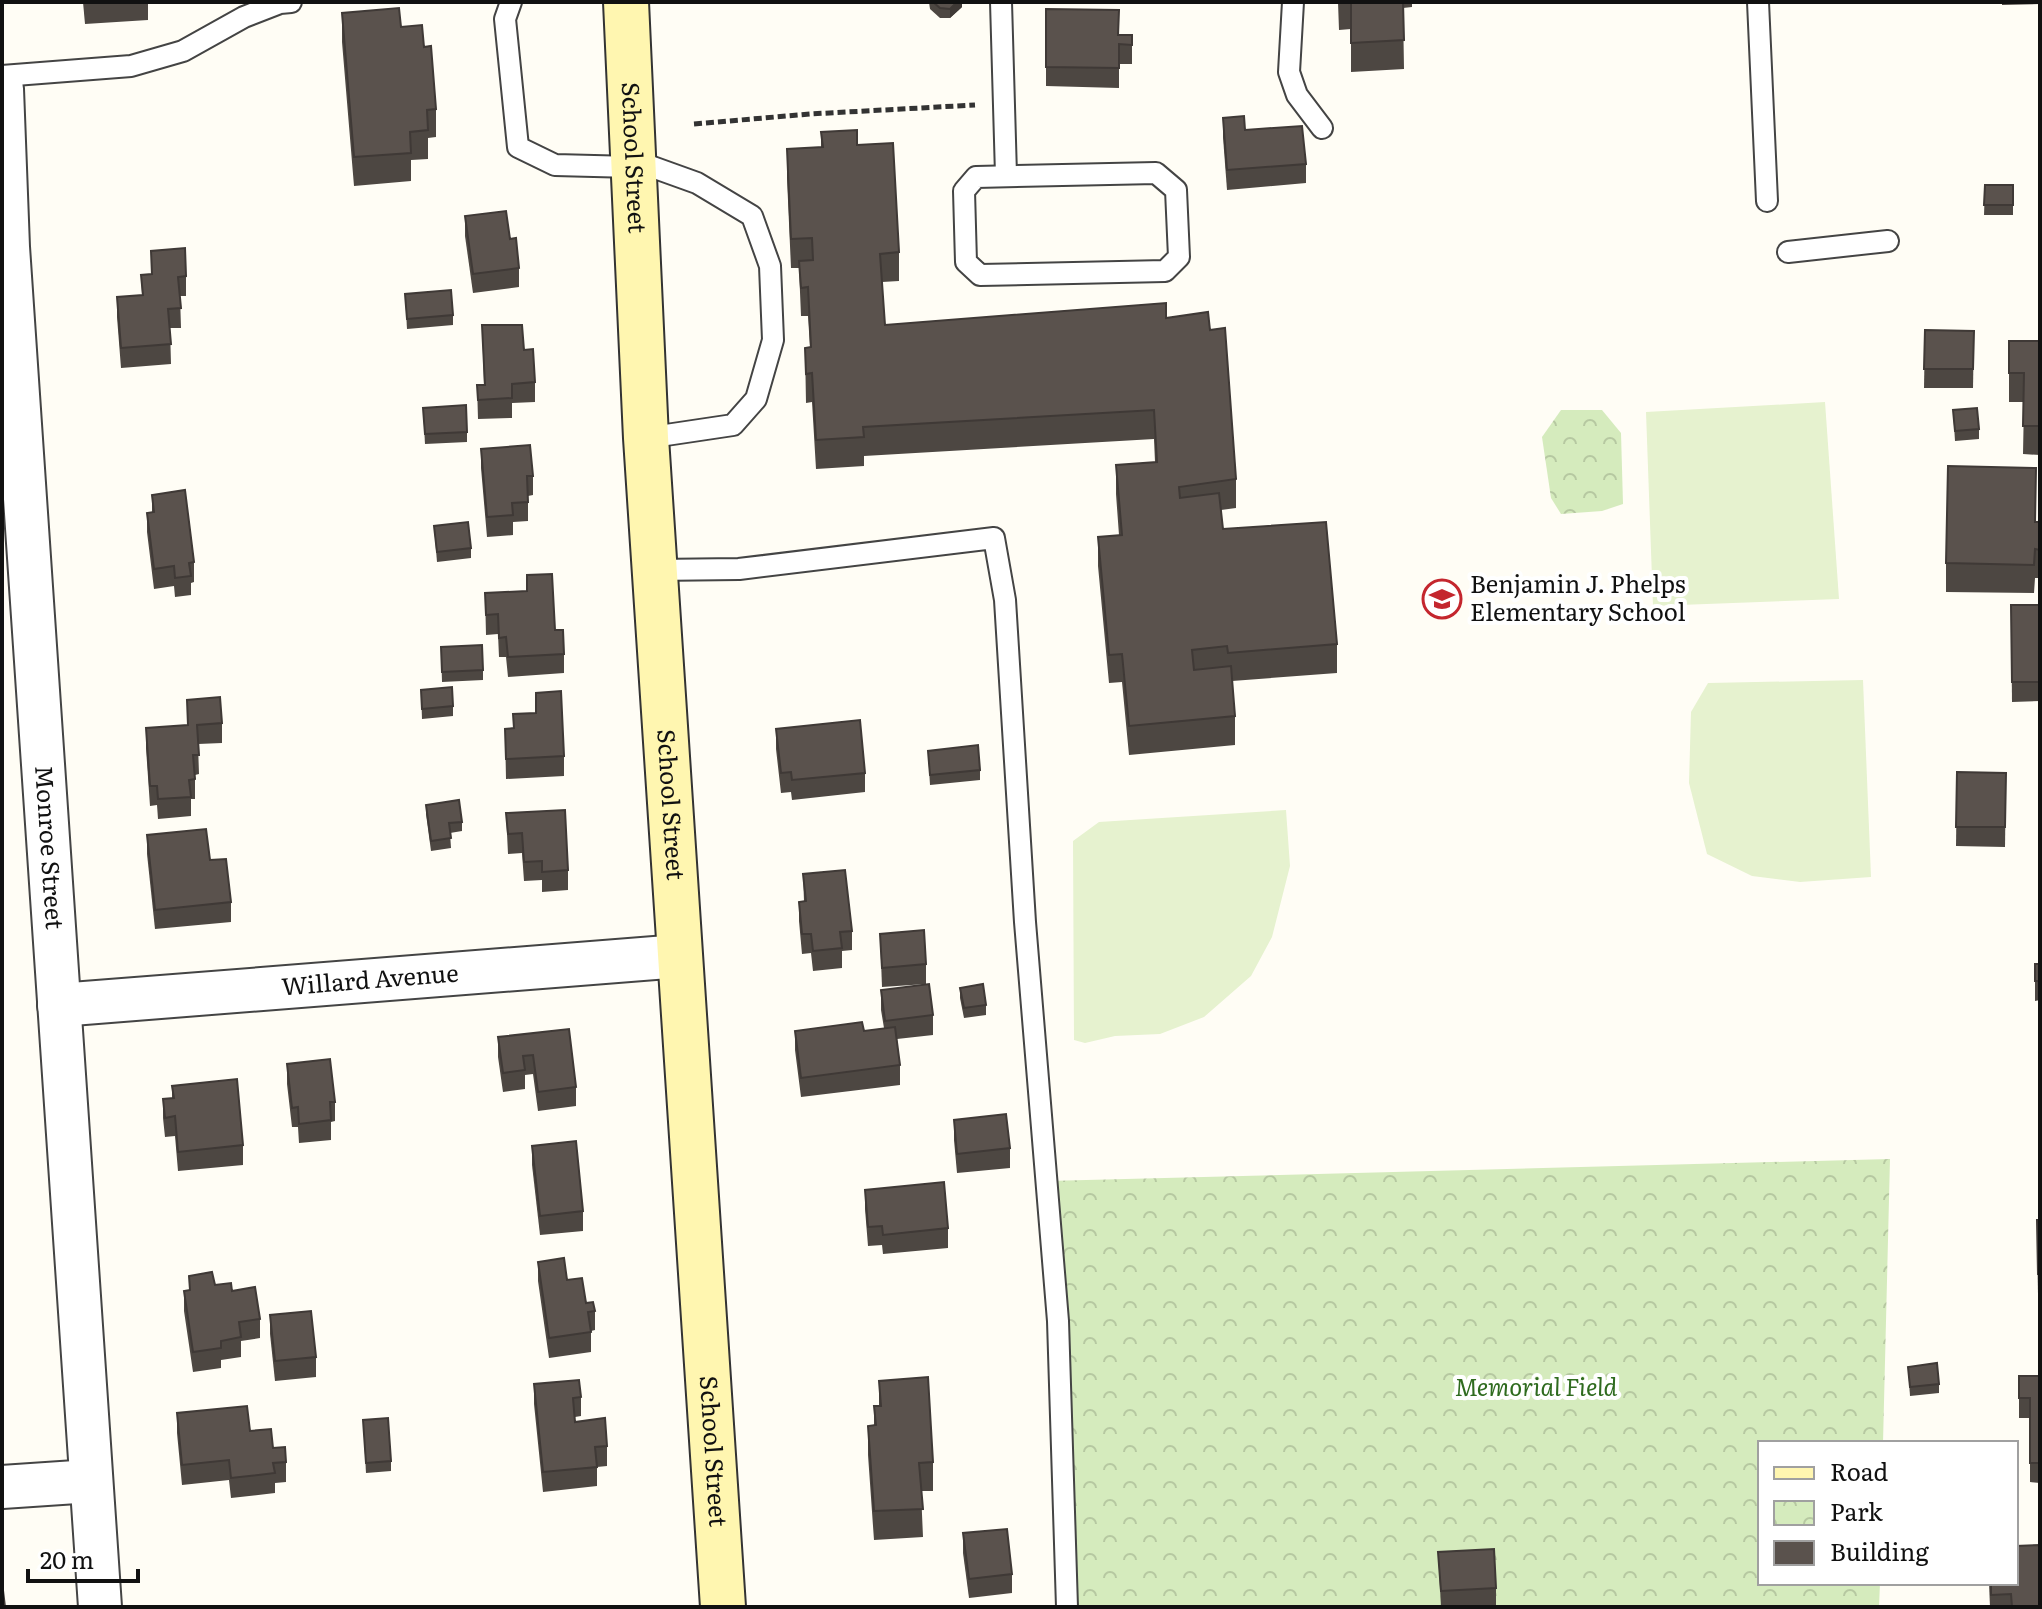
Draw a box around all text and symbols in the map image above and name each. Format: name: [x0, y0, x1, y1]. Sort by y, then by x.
street label: School Street: [615, 81, 657, 234]
place label: Benjamin J. Phelps Elementary School: [1470, 565, 1686, 628]
school or university icon: Benjamin J. Phelps Elementary School: [1421, 578, 1463, 620]
street label: School Street: [650, 728, 695, 882]
street label: Monroe Street: [28, 764, 74, 931]
street label: Willard Avenue: [280, 954, 460, 1002]
park label: Memorial Field: [1455, 1368, 1618, 1403]
street label: School Street: [693, 1375, 738, 1528]
legend: [1758, 1441, 2018, 1585]
text: Road: [1830, 1453, 1889, 1488]
text: Park: [1830, 1493, 1883, 1528]
scale bar: [28, 1533, 138, 1583]
text: Building: [1830, 1533, 1929, 1568]
text: 20 m: [40, 1541, 94, 1576]

